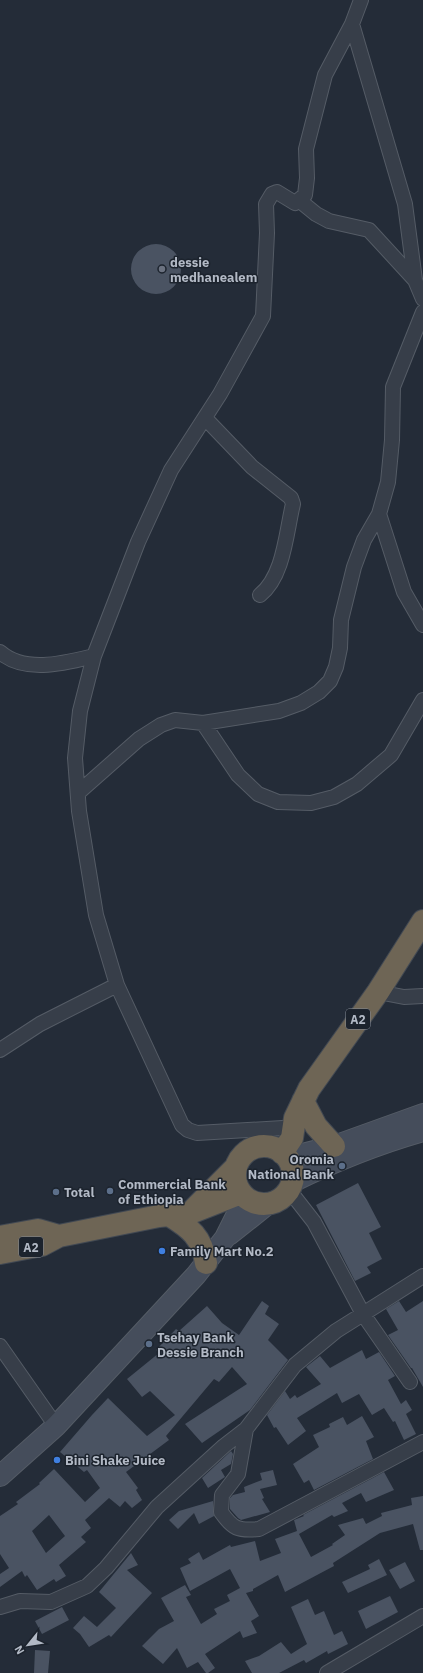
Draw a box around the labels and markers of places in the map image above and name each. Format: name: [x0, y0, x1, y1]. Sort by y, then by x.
place label: dessie medhanealem: [170, 254, 257, 286]
marker: dessie medhanealem: [157, 264, 167, 274]
place label: Oromia National Bank: [248, 1151, 334, 1183]
marker: Oromia National Bank: [337, 1161, 347, 1171]
place label: Commercial Bank of Ethiopia: [118, 1176, 226, 1208]
place label: Total: [64, 1184, 94, 1201]
marker: Commercial Bank of Ethiopia: [105, 1186, 115, 1196]
marker: Total: [51, 1187, 61, 1197]
place label: Family Mart No.2: [170, 1243, 274, 1260]
marker: Family Mart No.2: [157, 1246, 167, 1256]
place label: Tsehay Bank Dessie Branch: [157, 1329, 244, 1361]
marker: Tsehay Bank Dessie Branch: [144, 1339, 154, 1349]
place label: Bini Shake Juice: [65, 1452, 165, 1469]
marker: Bini Shake Juice: [52, 1455, 62, 1465]

